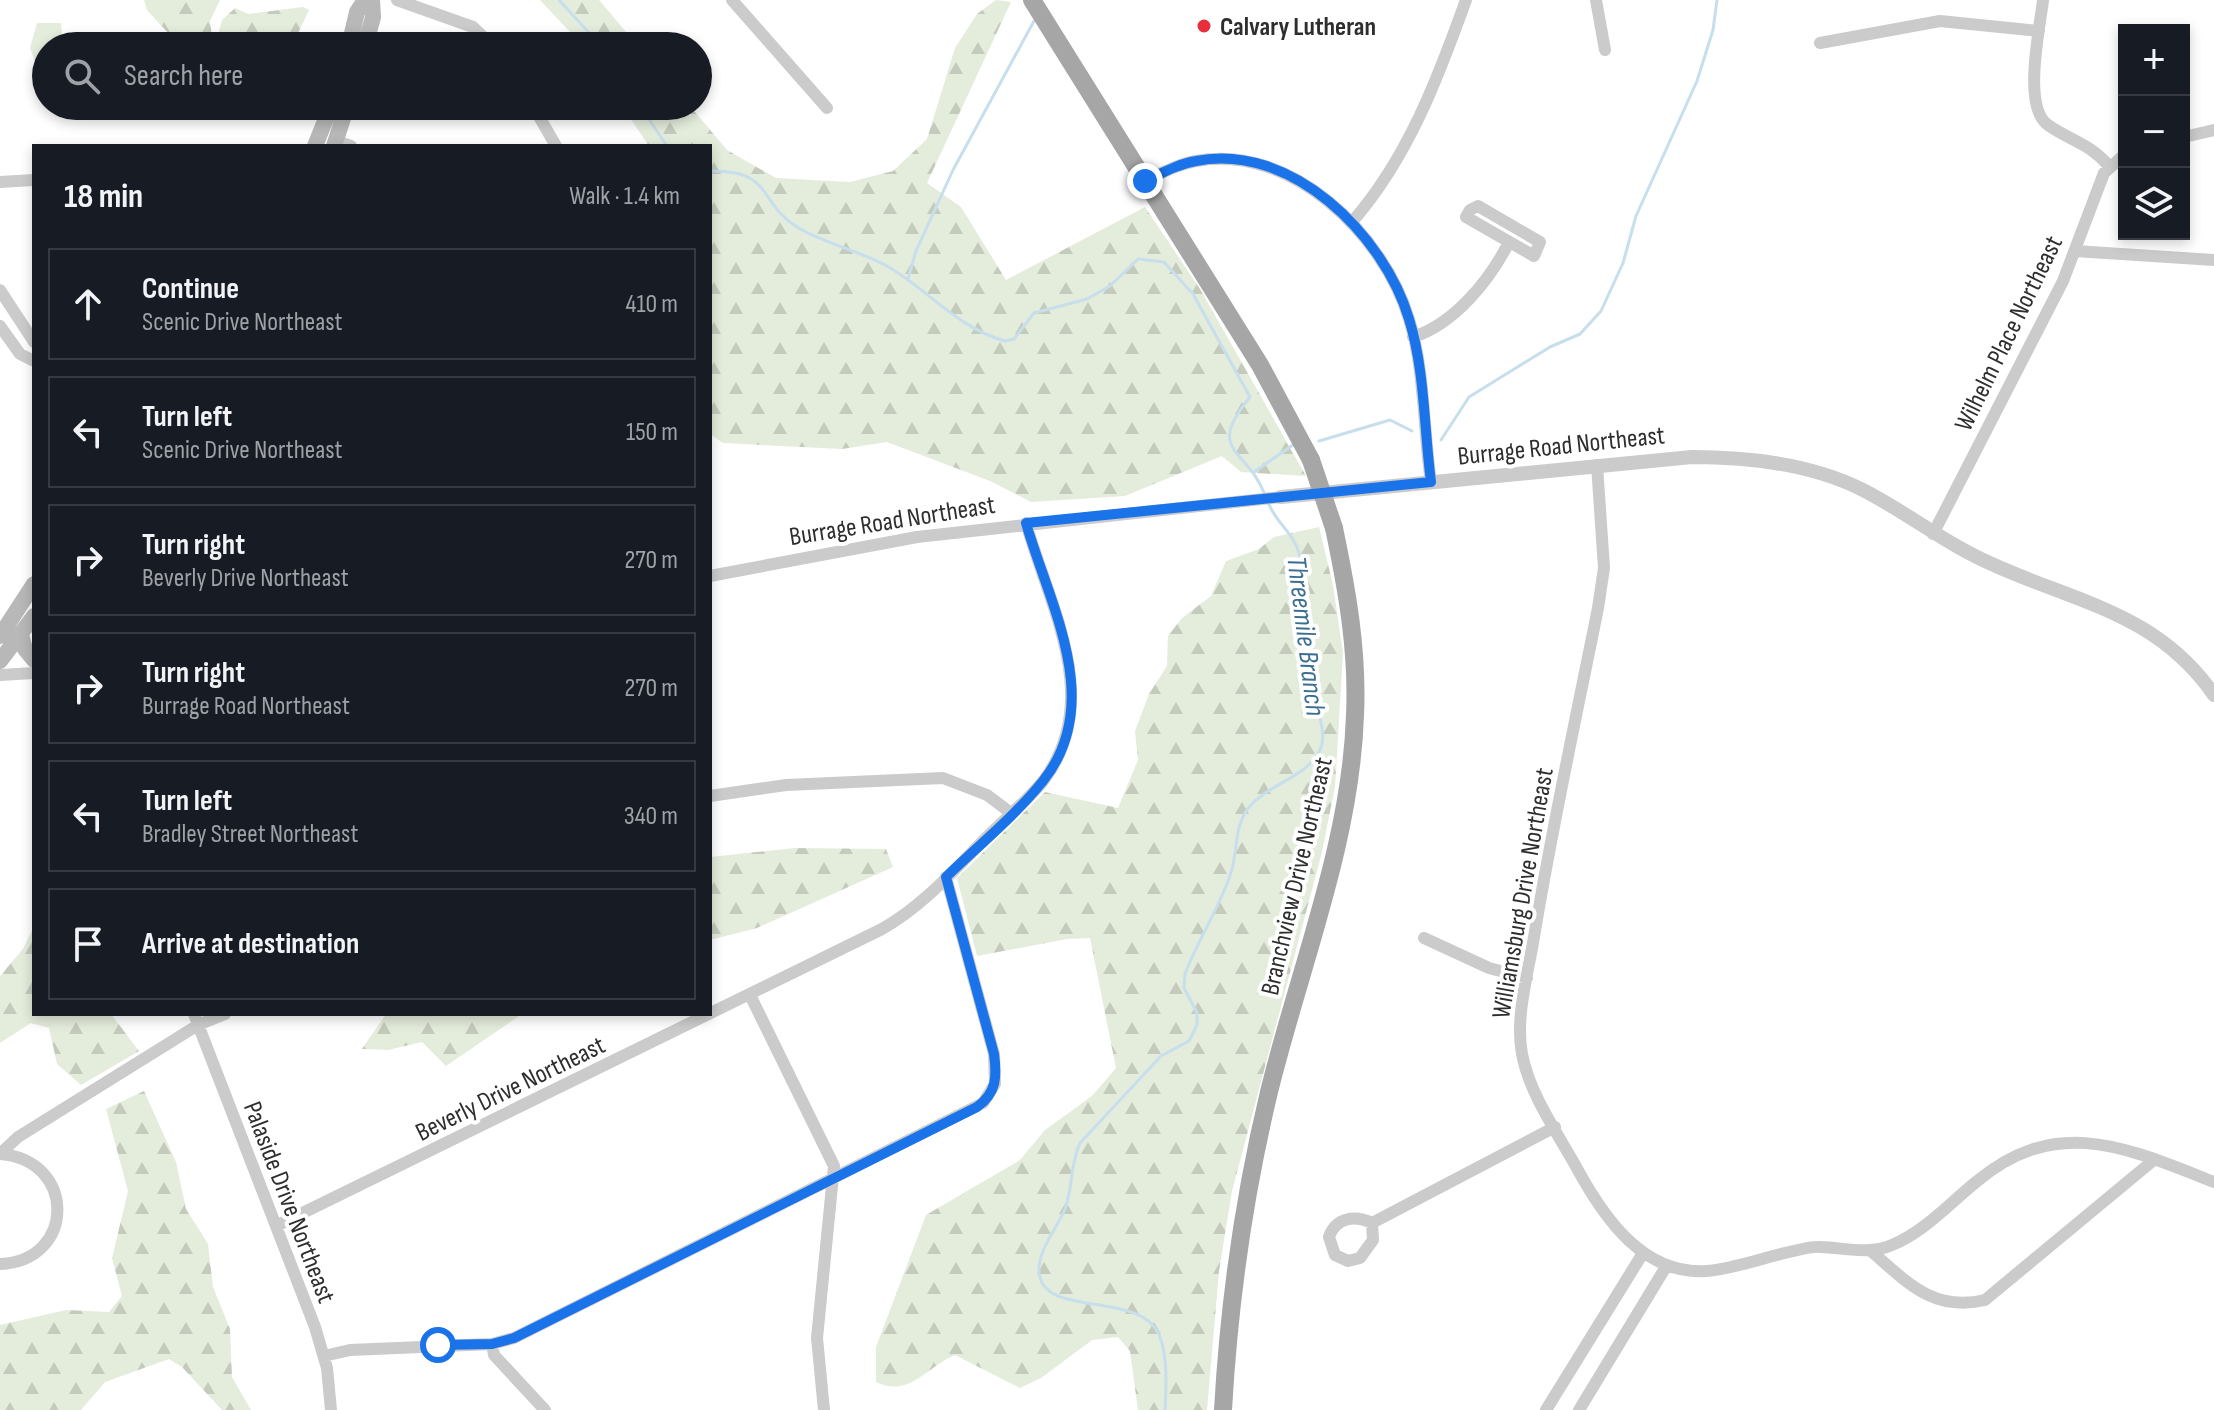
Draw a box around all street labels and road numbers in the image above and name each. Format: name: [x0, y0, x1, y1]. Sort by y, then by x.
street label: Wilhelm Place Northeast: [1949, 231, 2070, 436]
street label: Burrage Road Northeast: [1456, 420, 1666, 473]
street label: Burrage Road Northeast: [787, 490, 997, 553]
street label: Branchview Drive Northeast: [1255, 754, 1340, 998]
street label: Williamsburg Drive Northeast: [1486, 765, 1561, 1021]
street label: Beverly Drive Northeast: [411, 1030, 610, 1149]
street label: Palaside Drive Northeast: [236, 1097, 341, 1308]

